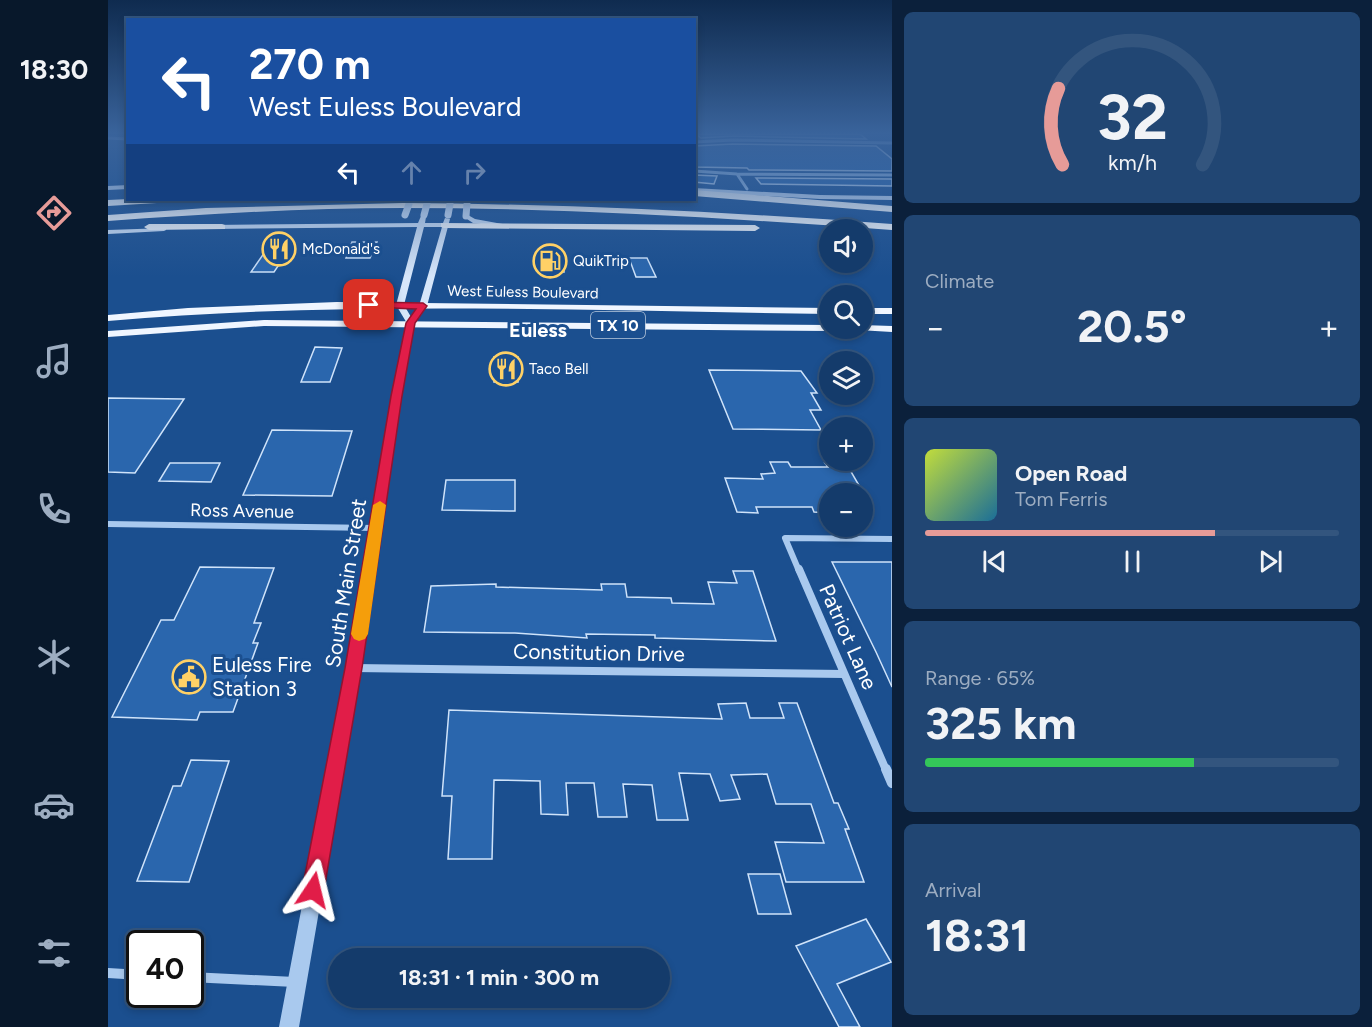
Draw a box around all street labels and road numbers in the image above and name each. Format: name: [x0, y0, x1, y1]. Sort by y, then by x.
street label: West Euless Boulevard: [447, 282, 599, 302]
road number: TX 10: [591, 312, 645, 338]
street label: South Main Street: [320, 497, 371, 669]
street label: Ross Avenue: [190, 499, 294, 523]
street label: Patriot Lane: [814, 580, 883, 693]
street label: Constitution Drive: [513, 639, 685, 666]

